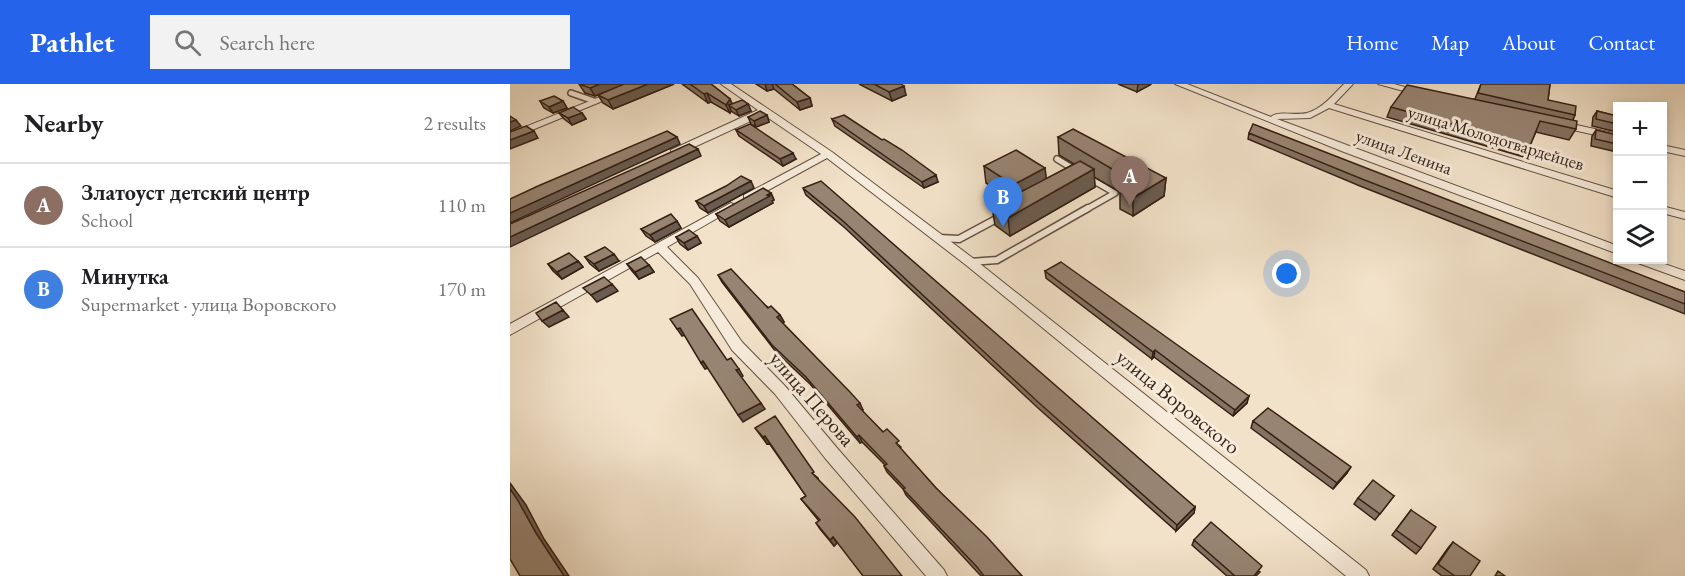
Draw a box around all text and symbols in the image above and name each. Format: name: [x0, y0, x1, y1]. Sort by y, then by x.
search box: [150, 15, 570, 69]
text: Pathlet: [30, 24, 114, 60]
icon: search: [171, 26, 204, 59]
text: Search here: [219, 28, 315, 57]
text: Home: [1346, 29, 1398, 56]
text: Map: [1431, 29, 1469, 56]
text: About: [1502, 29, 1555, 56]
text: Contact: [1588, 29, 1655, 56]
street label: улица Молодогвардейцев: [1405, 100, 1587, 175]
map controls: [1613, 102, 1667, 264]
button: +: [1613, 102, 1667, 156]
text: Nearby: [24, 106, 104, 140]
text: 2 results: [423, 110, 486, 136]
street label: улица Ленина: [1353, 123, 1456, 180]
pin: A: [1110, 156, 1150, 206]
button: −: [1613, 156, 1667, 210]
text: Златоуст детский центр: [81, 178, 310, 207]
pin: B: [984, 178, 1022, 227]
text: A: [36, 192, 51, 218]
text: 110 m: [438, 192, 486, 218]
text: School: [81, 207, 133, 233]
button: layers: [1613, 210, 1667, 264]
your location: [1272, 259, 1301, 288]
text: Минутка: [81, 262, 169, 291]
text: B: [37, 276, 50, 302]
text: 170 m: [438, 276, 486, 302]
text: Supermarket · улица Воровского: [81, 291, 336, 317]
street label: улица Воровского: [1111, 343, 1246, 460]
street label: улица Перова: [764, 346, 861, 452]

